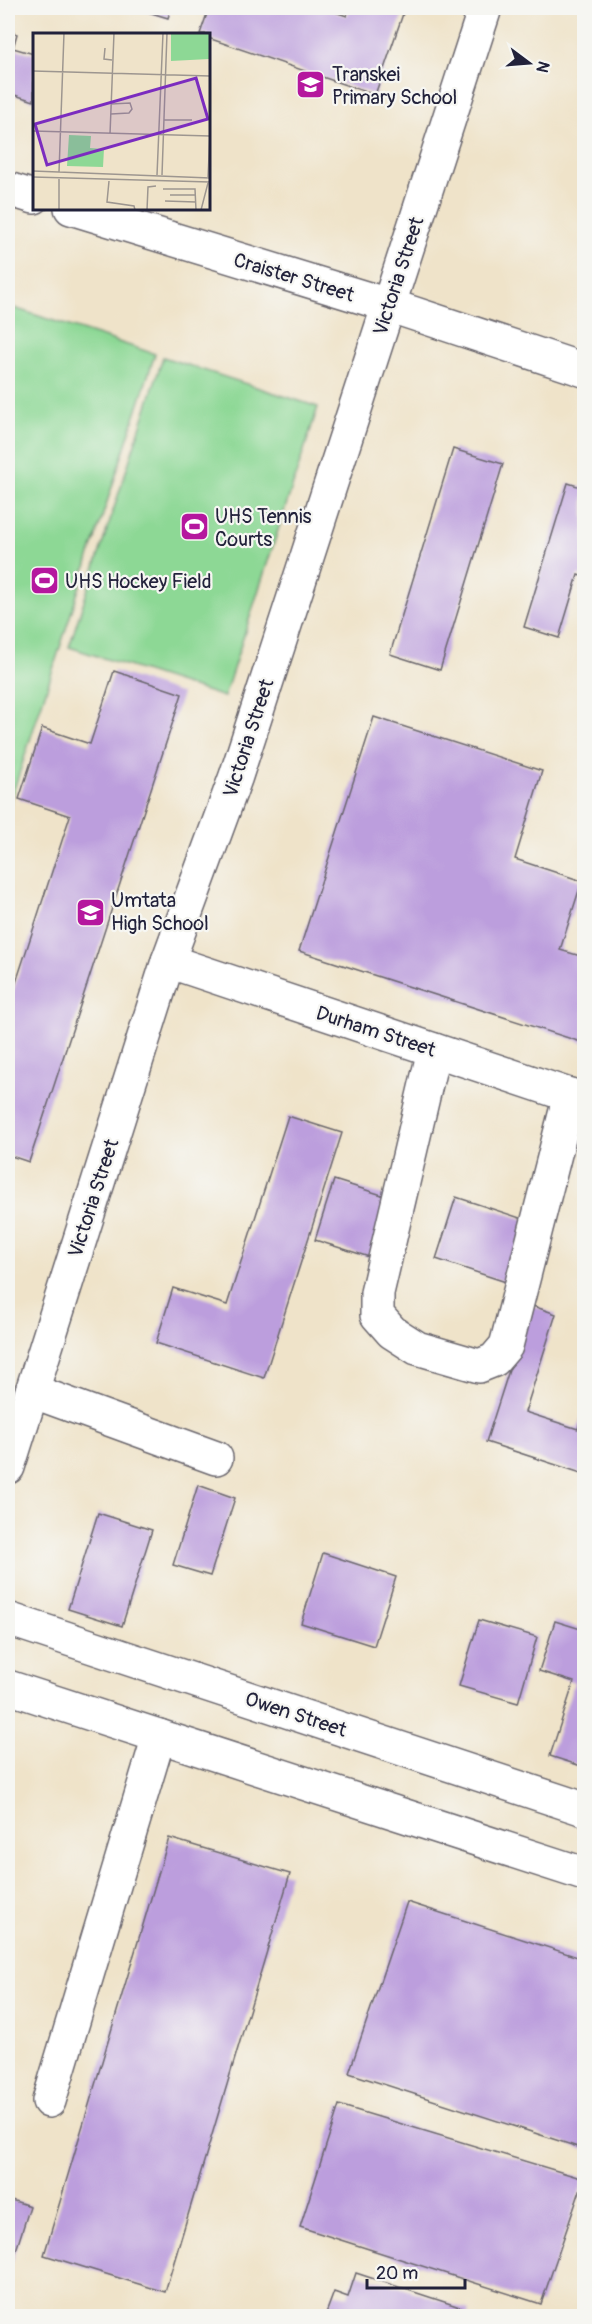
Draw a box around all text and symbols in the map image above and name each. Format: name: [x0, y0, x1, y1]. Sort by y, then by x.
inset map: [33, 33, 210, 210]
north arrow: [499, 33, 559, 93]
text: N: [531, 59, 554, 75]
place label: Transkei Primary School: [332, 62, 457, 110]
school or university icon: Transkei Primary School: [295, 69, 327, 101]
street label: Victoria Street: [368, 213, 430, 339]
street label: Craister Street: [230, 247, 358, 308]
place label: UHS Tennis Courts: [215, 504, 311, 552]
sports icon: UHS Tennis Courts: [178, 511, 210, 543]
sports icon: UHS Hockey Field: [28, 565, 60, 597]
place label: UHS Hockey Field: [65, 569, 212, 594]
street label: Victoria Street: [218, 675, 280, 801]
place label: Umtata High School: [111, 888, 209, 936]
school or university icon: Umtata High School: [74, 896, 106, 928]
street label: Durham Street: [313, 1000, 440, 1063]
street label: Victoria Street: [63, 1135, 125, 1261]
street label: Owen Street: [242, 1686, 351, 1743]
scale bar: [367, 2252, 464, 2290]
text: 20 m: [376, 2262, 418, 2285]

